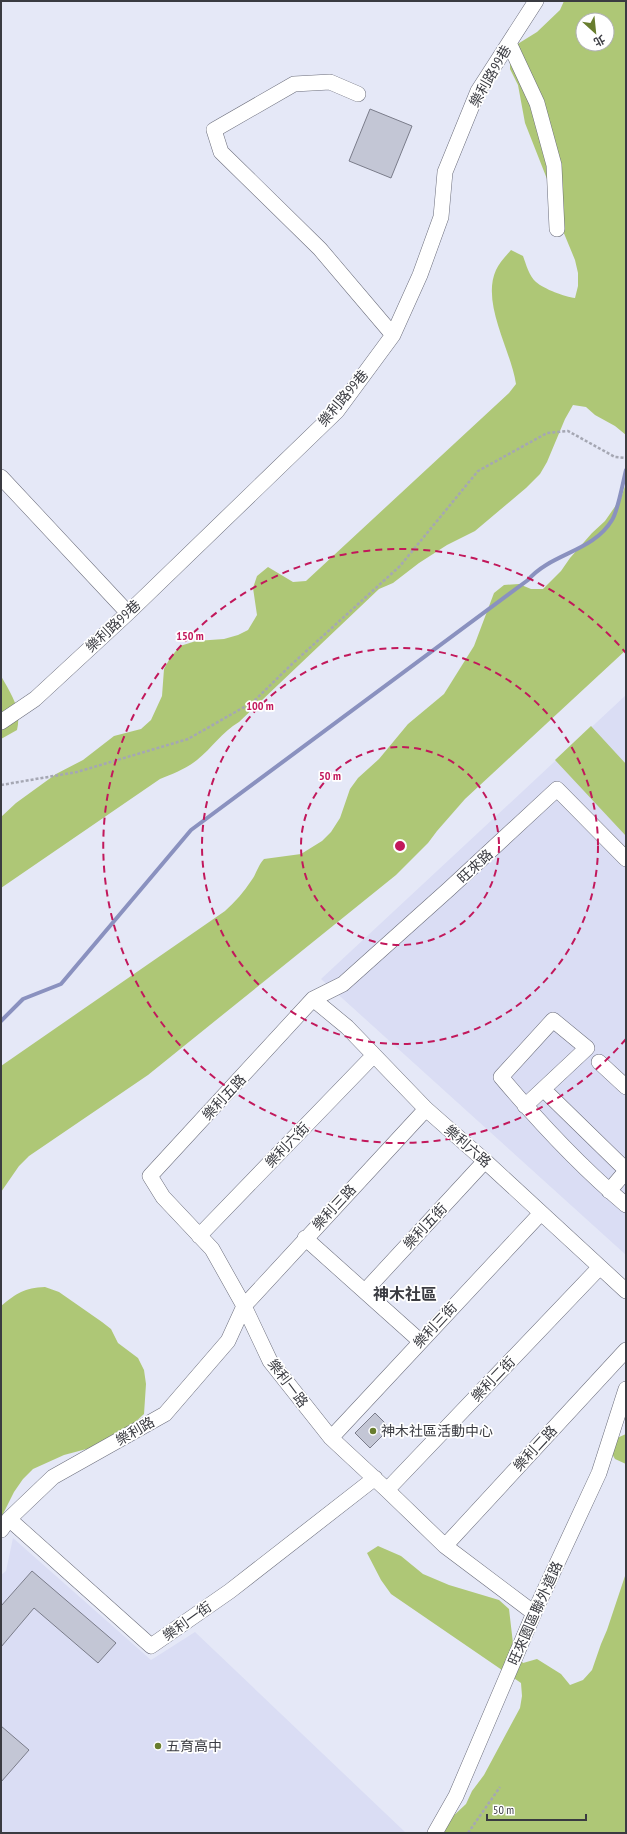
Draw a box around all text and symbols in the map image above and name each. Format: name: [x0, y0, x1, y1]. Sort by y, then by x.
north arrow: [575, 12, 615, 52]
text: 北: [591, 32, 608, 50]
street label: 樂利路99巷: [465, 42, 515, 110]
street label: 樂利路99巷: [314, 366, 372, 430]
street label: 樂利路99巷: [82, 596, 144, 656]
text: 150 m: [176, 628, 204, 643]
text: 100 m: [246, 698, 274, 713]
text: 50 m: [319, 768, 341, 783]
centre of rings: [393, 839, 407, 853]
street label: 旺來路: [454, 845, 496, 887]
street label: 樂利五路: [198, 1070, 250, 1124]
street label: 樂利六街: [261, 1119, 313, 1171]
street label: 樂利六路: [441, 1121, 495, 1171]
street label: 樂利三路: [308, 1180, 360, 1234]
street label: 樂利五街: [399, 1199, 451, 1253]
district label: 神木社區: [373, 1284, 437, 1304]
street label: 樂利三街: [409, 1298, 461, 1352]
street label: 樂利二街: [467, 1353, 519, 1405]
street label: 樂利一路: [264, 1355, 312, 1411]
street label: 樂利路: [112, 1413, 158, 1449]
street label: 樂利二路: [509, 1421, 561, 1475]
place label: 神木社區活動中心: [381, 1422, 493, 1440]
marker: 神木社區活動中心: [368, 1426, 378, 1436]
street label: 旺來園區聯外道路: [504, 1558, 566, 1668]
street label: 樂利一街: [159, 1598, 215, 1644]
place label: 五育高中: [166, 1737, 222, 1755]
marker: 五育高中: [153, 1741, 163, 1751]
scale bar: [487, 1796, 586, 1822]
text: 50 m: [493, 1802, 514, 1817]

